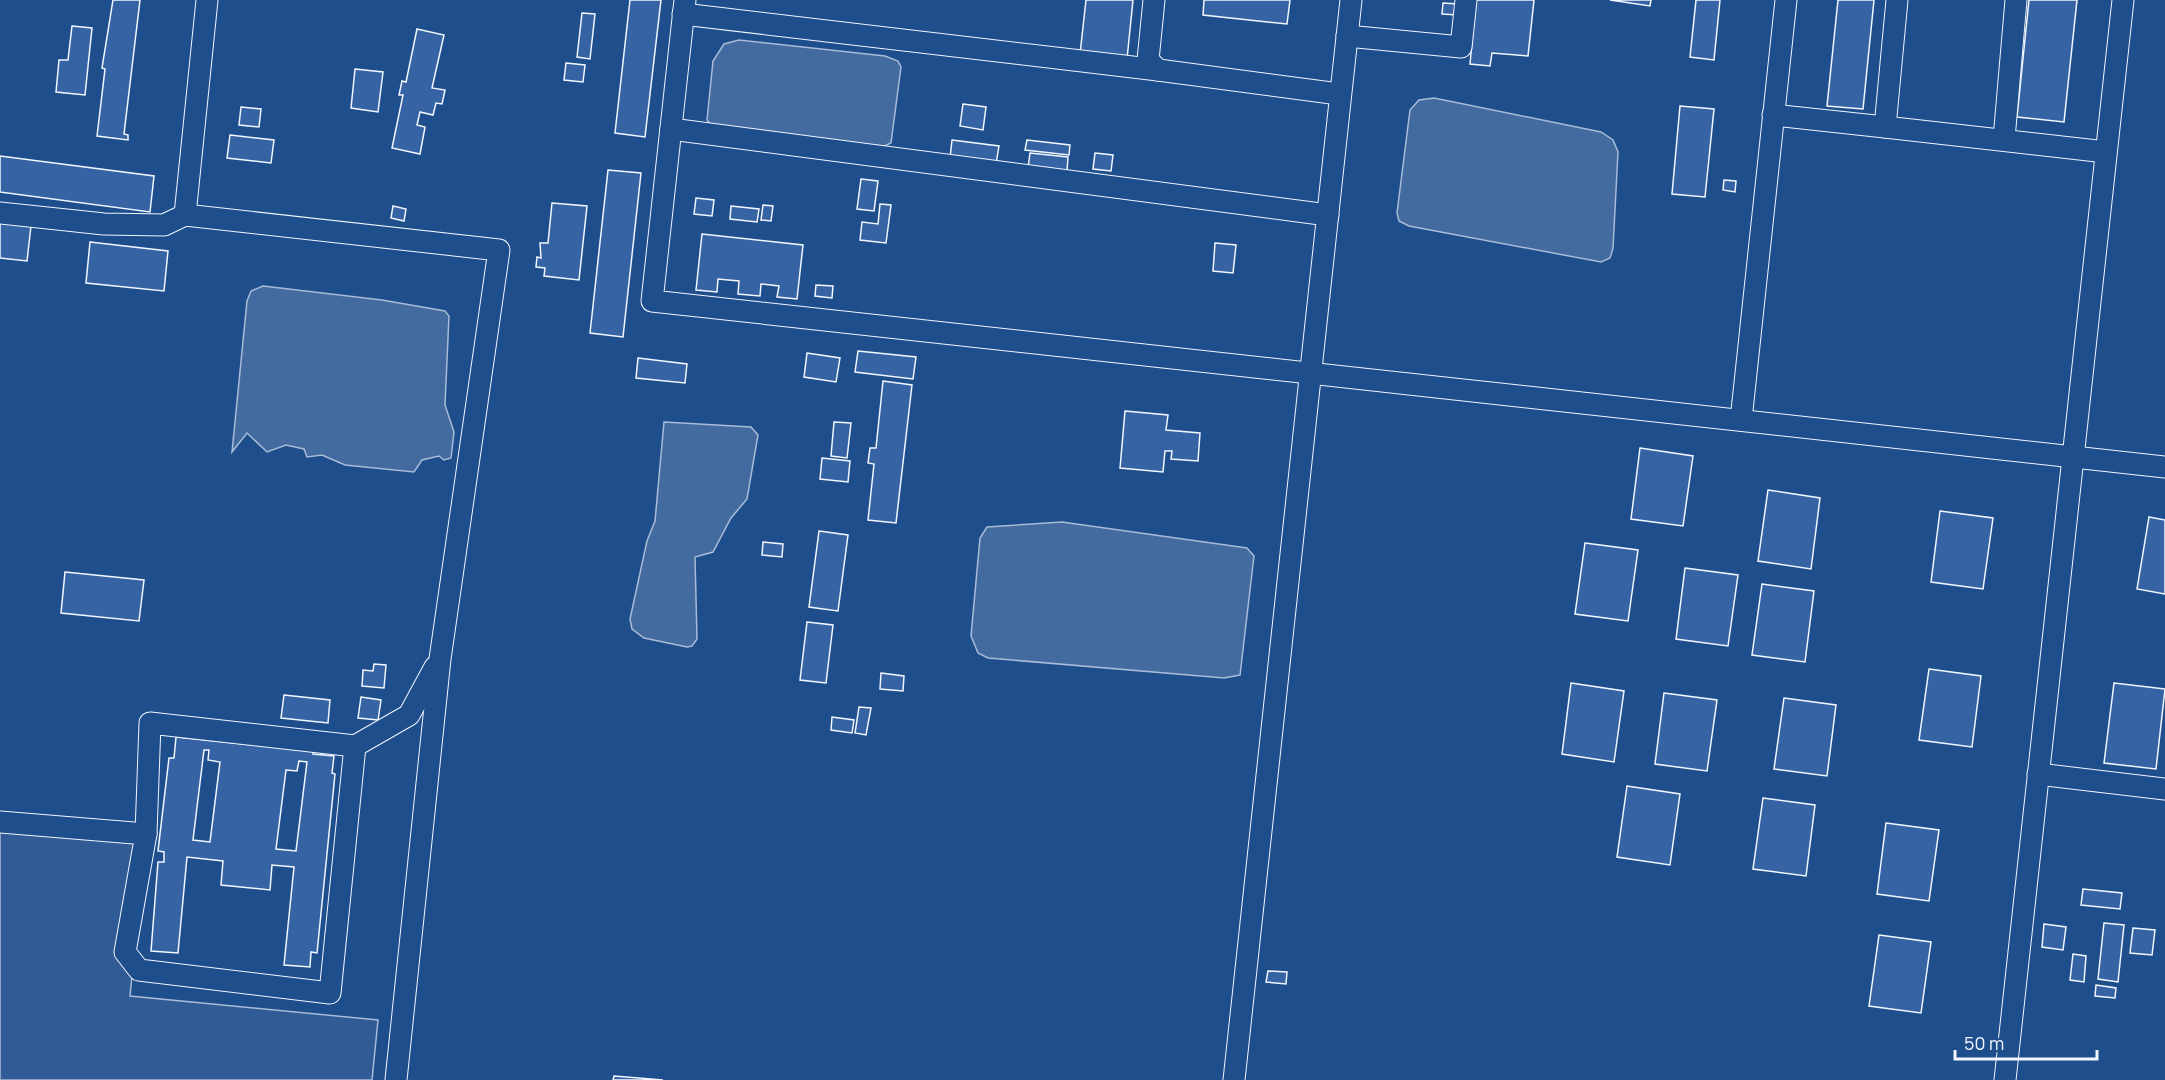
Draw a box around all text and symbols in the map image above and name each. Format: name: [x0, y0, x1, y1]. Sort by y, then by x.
scale bar: [1955, 1023, 2098, 1061]
text: 50 m: [1964, 1031, 2004, 1055]

